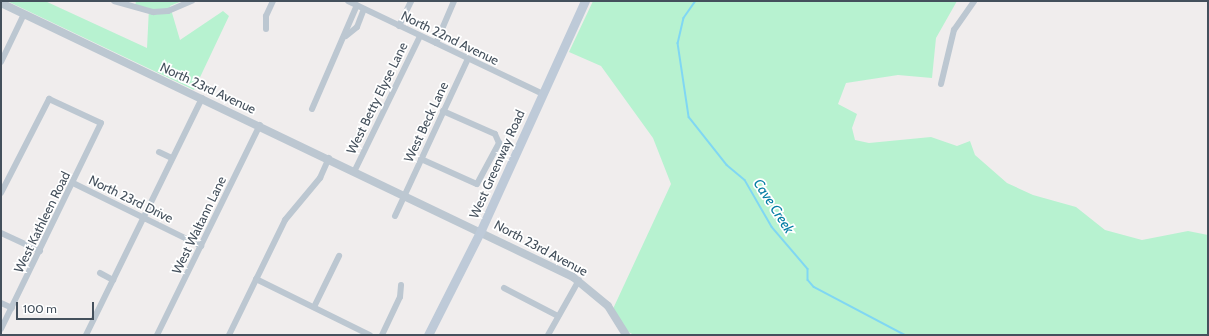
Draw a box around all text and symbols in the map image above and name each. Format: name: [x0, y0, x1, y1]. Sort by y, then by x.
street label: North 22nd Avenue: [399, 8, 501, 68]
street label: West Betty Elyse Lane: [343, 40, 411, 156]
street label: North 23rd Avenue: [158, 59, 258, 117]
street label: West Beck Lane: [401, 79, 451, 165]
street label: West Greenway Road: [466, 107, 528, 221]
street label: West Kathleen Road: [11, 169, 73, 275]
street label: North 23rd Drive: [86, 172, 176, 226]
street label: West Waltann Lane: [169, 174, 229, 276]
water label: Cave Creek: [750, 176, 798, 236]
street label: North 23rd Avenue: [492, 217, 590, 279]
scale bar: [18, 294, 96, 320]
text: 100 m: [23, 301, 57, 316]

